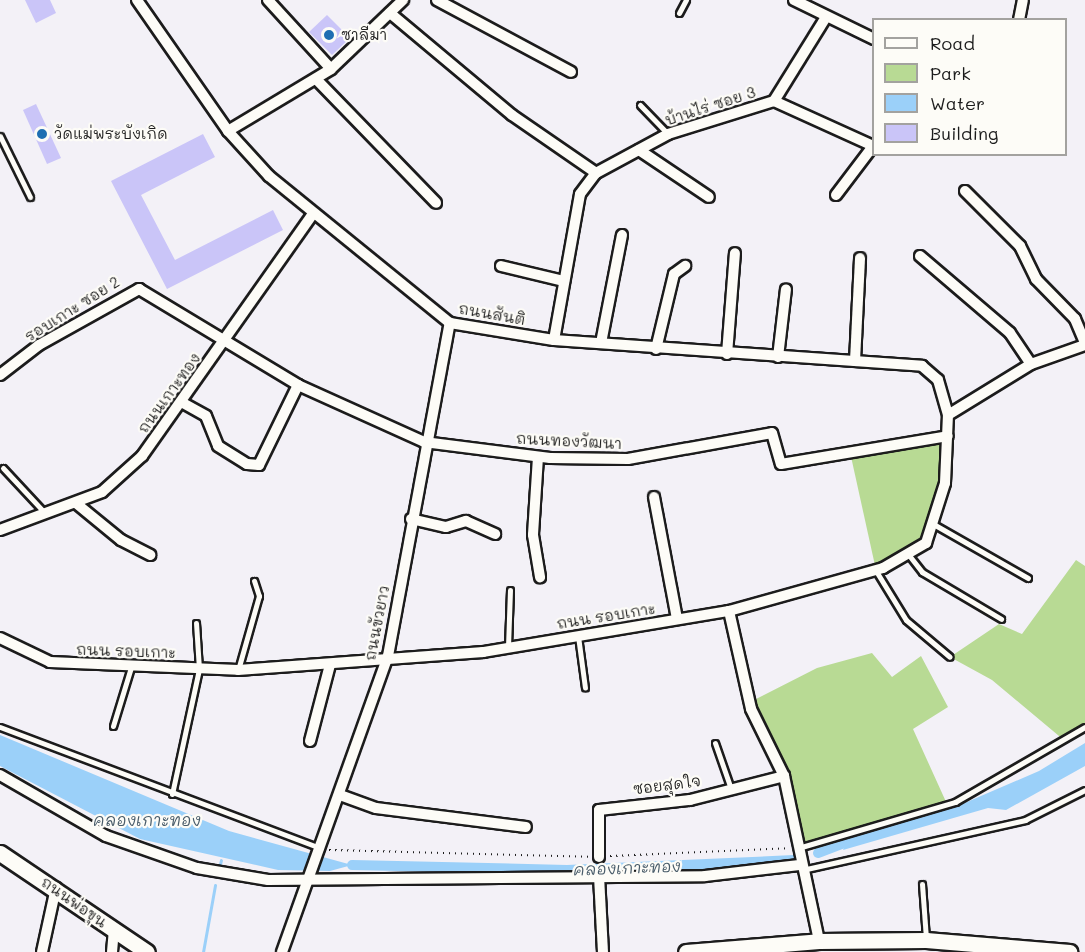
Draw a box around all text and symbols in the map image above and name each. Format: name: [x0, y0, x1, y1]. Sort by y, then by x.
legend: [872, 18, 1067, 156]
place label: ซาลีมา: [341, 26, 387, 44]
marker: ซาลีมา: [322, 28, 336, 42]
text: Road: [930, 31, 975, 55]
text: Park: [930, 61, 971, 85]
street label: บ้านไร่ ซอย 3: [662, 83, 758, 129]
text: Water: [930, 91, 985, 115]
text: Building: [930, 121, 998, 145]
place label: วัดแม่พระบังเกิด: [54, 125, 168, 143]
marker: วัดแม่พระบังเกิด: [35, 127, 49, 141]
street label: รอบเกาะ ซอย 2: [21, 273, 123, 345]
street label: ถนนสันติ: [457, 299, 527, 329]
street label: ถนนเกาะทอง: [134, 349, 204, 437]
street label: ถนนทองวัฒนา: [516, 429, 622, 453]
street label: ถนนขัวยาว: [361, 584, 393, 662]
street label: ถนน รอบเกาะ: [555, 599, 657, 633]
street label: ถนน รอบเกาะ: [76, 640, 176, 662]
street label: ซอยสุดใจ: [632, 772, 702, 798]
water label: คลองเกาะทอง: [93, 810, 201, 830]
water label: คลองเกาะทอง: [573, 857, 681, 879]
street label: ถนนพ่อขุน: [38, 873, 110, 931]

